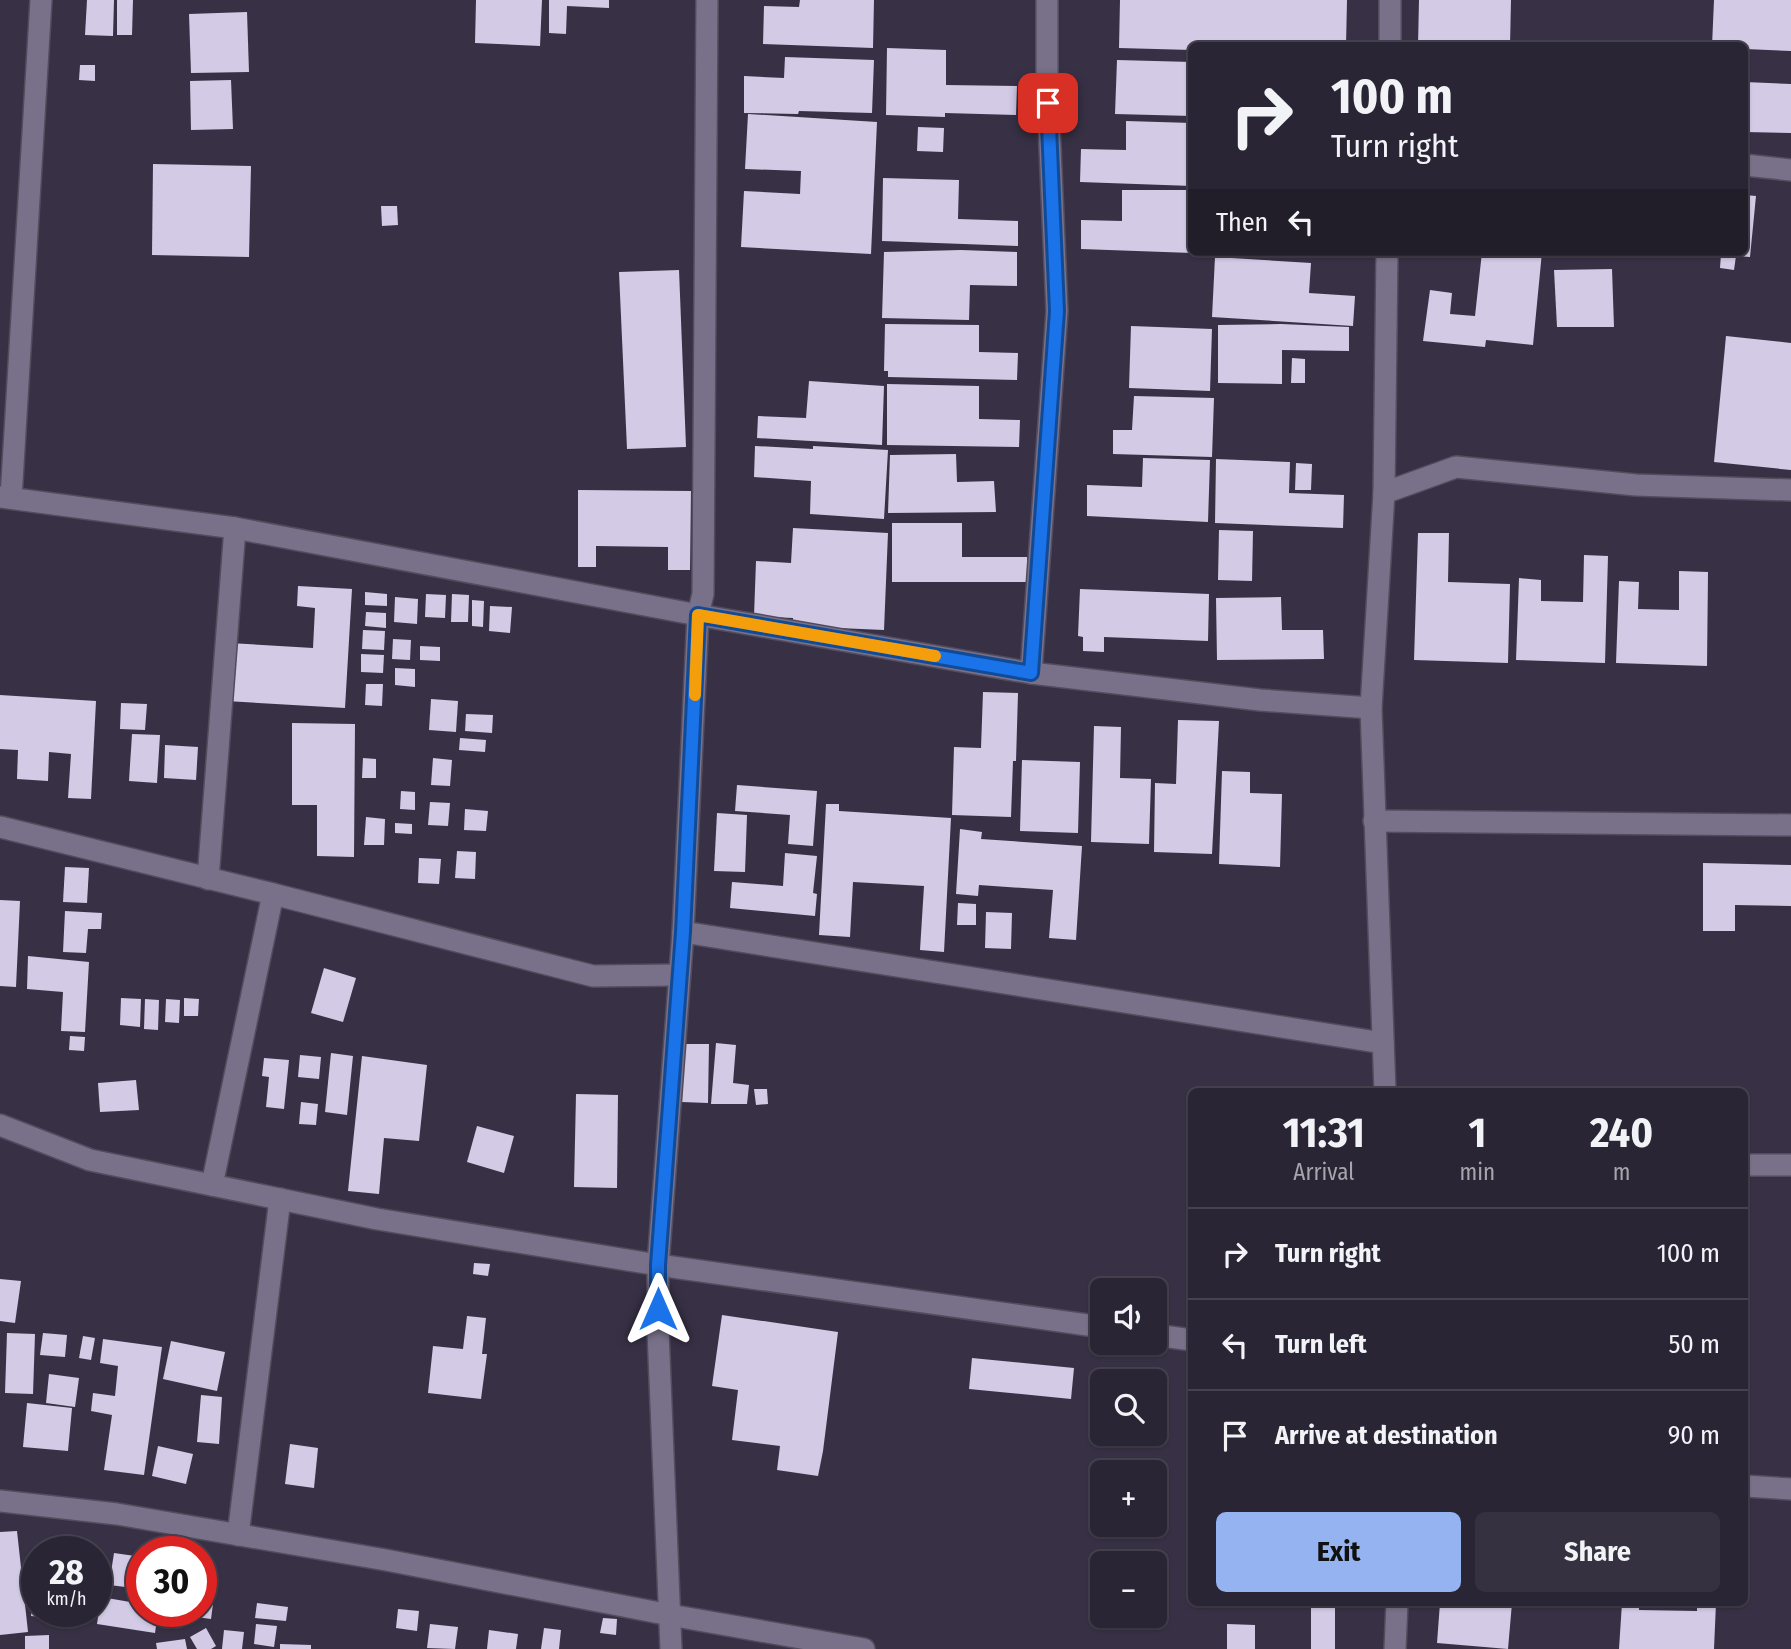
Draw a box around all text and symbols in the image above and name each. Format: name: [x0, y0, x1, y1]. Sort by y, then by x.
text: 100 m: [1331, 67, 1453, 126]
icon: right: [1216, 70, 1307, 161]
pin: [1018, 73, 1078, 133]
icon: arrive: [1029, 84, 1067, 122]
text: Turn right: [1331, 127, 1458, 165]
icon: left: [1282, 203, 1320, 241]
text: Then: [1216, 207, 1268, 238]
text: 11:31: [1283, 1108, 1365, 1158]
text: 1: [1468, 1108, 1486, 1158]
text: 240: [1590, 1108, 1653, 1158]
text: Arrival: [1293, 1158, 1354, 1186]
text: min: [1460, 1158, 1495, 1186]
text: m: [1613, 1158, 1630, 1186]
icon: right: [1216, 1235, 1254, 1273]
text: Turn right: [1275, 1238, 1381, 1269]
text: 100 m: [1657, 1238, 1720, 1269]
position arrow: [621, 1272, 695, 1346]
map controls: [1090, 1278, 1167, 1628]
button: sound: [1090, 1278, 1167, 1355]
icon: left: [1216, 1326, 1254, 1364]
text: Turn left: [1275, 1329, 1367, 1360]
text: 50 m: [1668, 1329, 1720, 1360]
button: search: [1090, 1369, 1167, 1446]
icon: arrive: [1216, 1417, 1254, 1455]
text: Arrive at destination: [1275, 1420, 1498, 1451]
text: 90 m: [1668, 1420, 1720, 1451]
button: +: [1090, 1460, 1167, 1537]
button: Exit: [1216, 1512, 1461, 1592]
button: Share: [1475, 1512, 1720, 1592]
speed limit sign: 30: [126, 1536, 217, 1627]
text: 28: [49, 1551, 84, 1593]
button: −: [1090, 1551, 1167, 1628]
text: km/h: [46, 1588, 87, 1610]

